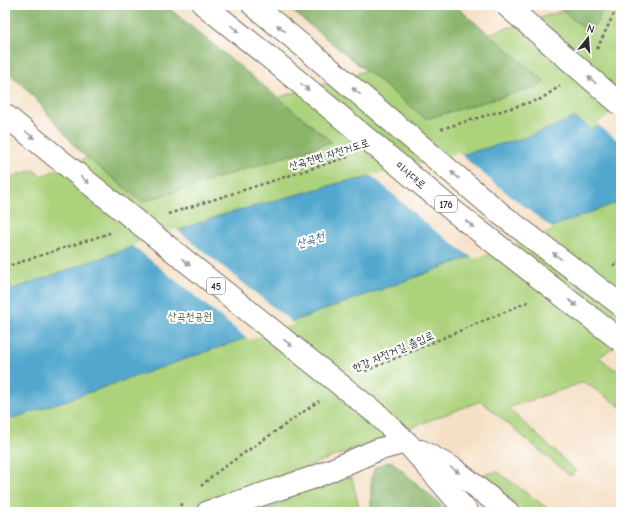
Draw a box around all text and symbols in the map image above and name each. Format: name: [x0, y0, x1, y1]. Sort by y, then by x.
north arrow: [568, 18, 608, 58]
text: N: [585, 22, 596, 36]
one-way arrow: [276, 24, 287, 32]
one-way arrow: [229, 25, 240, 34]
one-way arrow: [586, 75, 597, 84]
one-way arrow: [300, 83, 311, 92]
one-way arrow: [351, 86, 362, 95]
one-way arrow: [24, 131, 35, 140]
street label: 산곡천변 자전거도로: [287, 136, 371, 173]
street label: 미사대로: [393, 159, 429, 192]
one-way arrow: [451, 171, 460, 180]
one-way arrow: [80, 176, 91, 185]
road number: 176: [435, 196, 457, 212]
one-way arrow: [464, 219, 475, 228]
water label: 산곡천: [294, 228, 327, 251]
one-way arrow: [551, 252, 562, 261]
one-way arrow: [181, 257, 192, 266]
road number: 45: [207, 278, 225, 294]
one-way arrow: [567, 299, 578, 308]
park label: 산곡천공원: [168, 310, 212, 323]
street label: 한강 자전거길 출입로: [351, 328, 436, 374]
one-way arrow: [282, 339, 293, 347]
one-way arrow: [450, 466, 460, 474]

